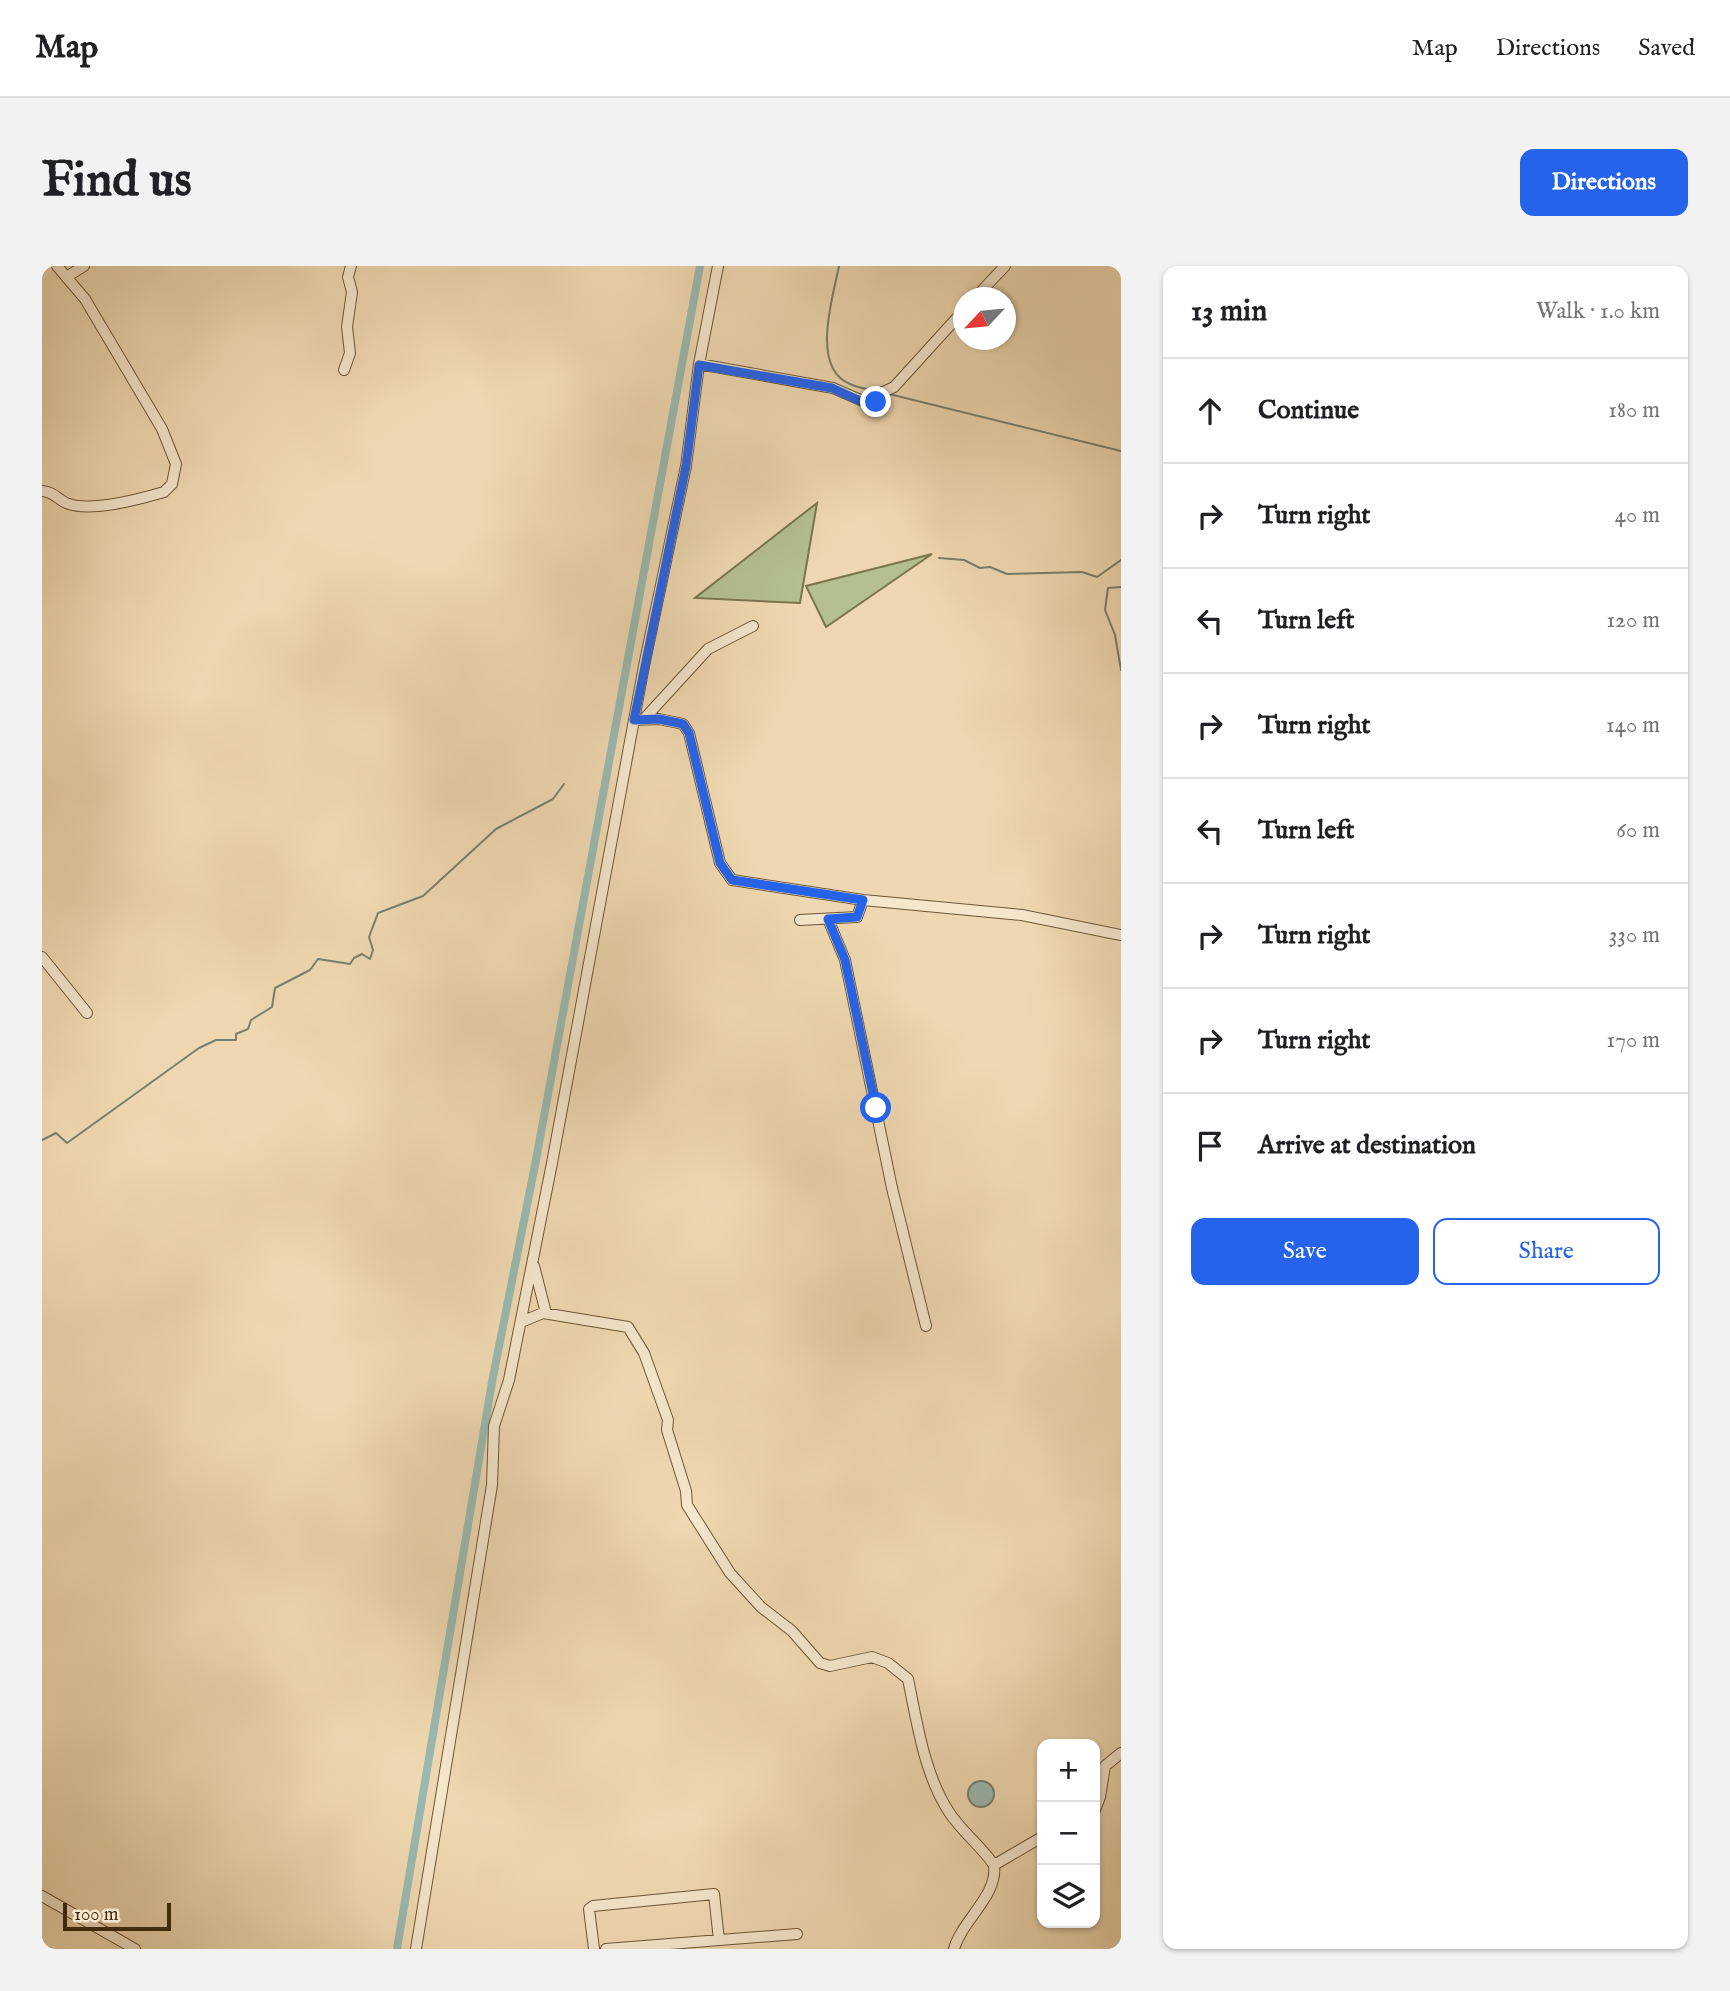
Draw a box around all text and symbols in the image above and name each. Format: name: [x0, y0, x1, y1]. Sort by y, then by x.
text: Map: [35, 27, 98, 69]
text: Map: [1412, 33, 1458, 64]
text: Directions: [1496, 33, 1600, 64]
text: Saved: [1638, 33, 1695, 64]
button: Directions: [1520, 149, 1688, 216]
text: Find us: [42, 151, 192, 213]
north arrow: [953, 287, 1016, 350]
text: 13 min: [1191, 293, 1267, 331]
text: Walk · 1.0 km: [1536, 297, 1660, 326]
route end: [860, 386, 891, 417]
icon: ahead: [1191, 392, 1229, 430]
text: Continue: [1258, 394, 1359, 427]
text: 180 m: [1608, 396, 1660, 425]
icon: right: [1191, 497, 1229, 535]
text: Turn right: [1258, 499, 1371, 532]
text: 40 m: [1615, 501, 1660, 530]
icon: left: [1191, 602, 1229, 640]
text: Turn left: [1258, 604, 1355, 637]
text: 120 m: [1607, 606, 1660, 635]
icon: right: [1191, 707, 1229, 745]
text: Turn right: [1258, 709, 1371, 742]
text: 140 m: [1606, 711, 1660, 740]
icon: left: [1191, 812, 1229, 850]
text: Turn left: [1258, 814, 1355, 847]
text: 60 m: [1616, 816, 1660, 845]
icon: right: [1191, 917, 1229, 955]
text: Turn right: [1258, 919, 1371, 952]
text: 330 m: [1609, 921, 1660, 950]
icon: right: [1191, 1022, 1229, 1060]
text: Turn right: [1258, 1024, 1371, 1057]
text: 170 m: [1607, 1026, 1660, 1055]
route start: [860, 1092, 891, 1123]
icon: arrive: [1191, 1127, 1229, 1165]
text: Arrive at destination: [1258, 1129, 1476, 1162]
button: Save: [1191, 1218, 1419, 1285]
button: Share: [1433, 1218, 1660, 1285]
map controls: [1037, 1739, 1100, 1928]
button: +: [1037, 1739, 1100, 1802]
button: −: [1037, 1802, 1100, 1865]
button: layers: [1037, 1865, 1100, 1928]
scale bar: [63, 1900, 172, 1932]
text: 100 m: [74, 1903, 118, 1927]

